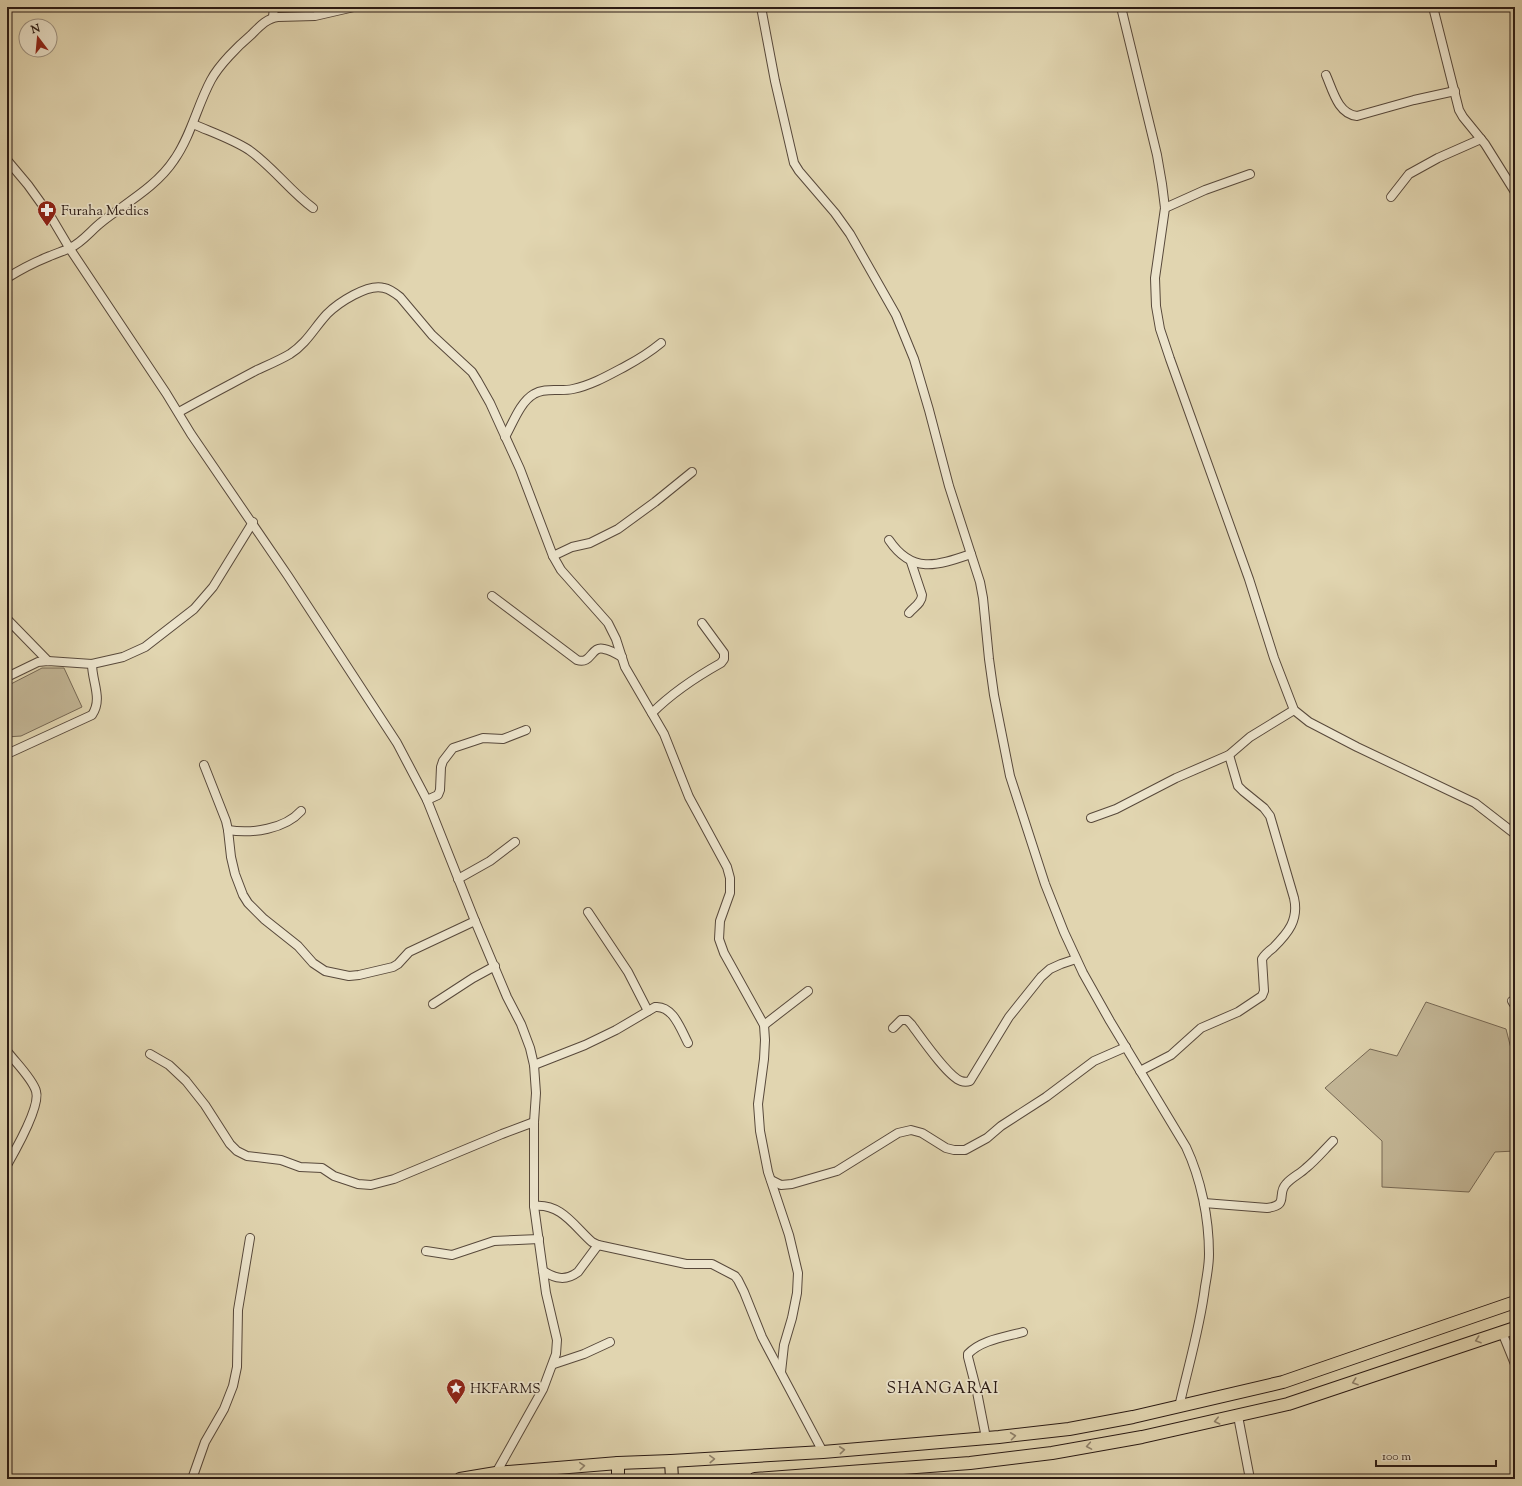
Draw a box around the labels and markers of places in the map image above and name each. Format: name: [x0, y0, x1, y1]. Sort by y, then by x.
pharmacy icon: Furaha Medics: [36, 199, 58, 227]
place label: Furaha Medics: [61, 202, 149, 222]
place icon: HKFARMS: [445, 1377, 467, 1405]
place label: HKFARMS: [470, 1380, 541, 1400]

